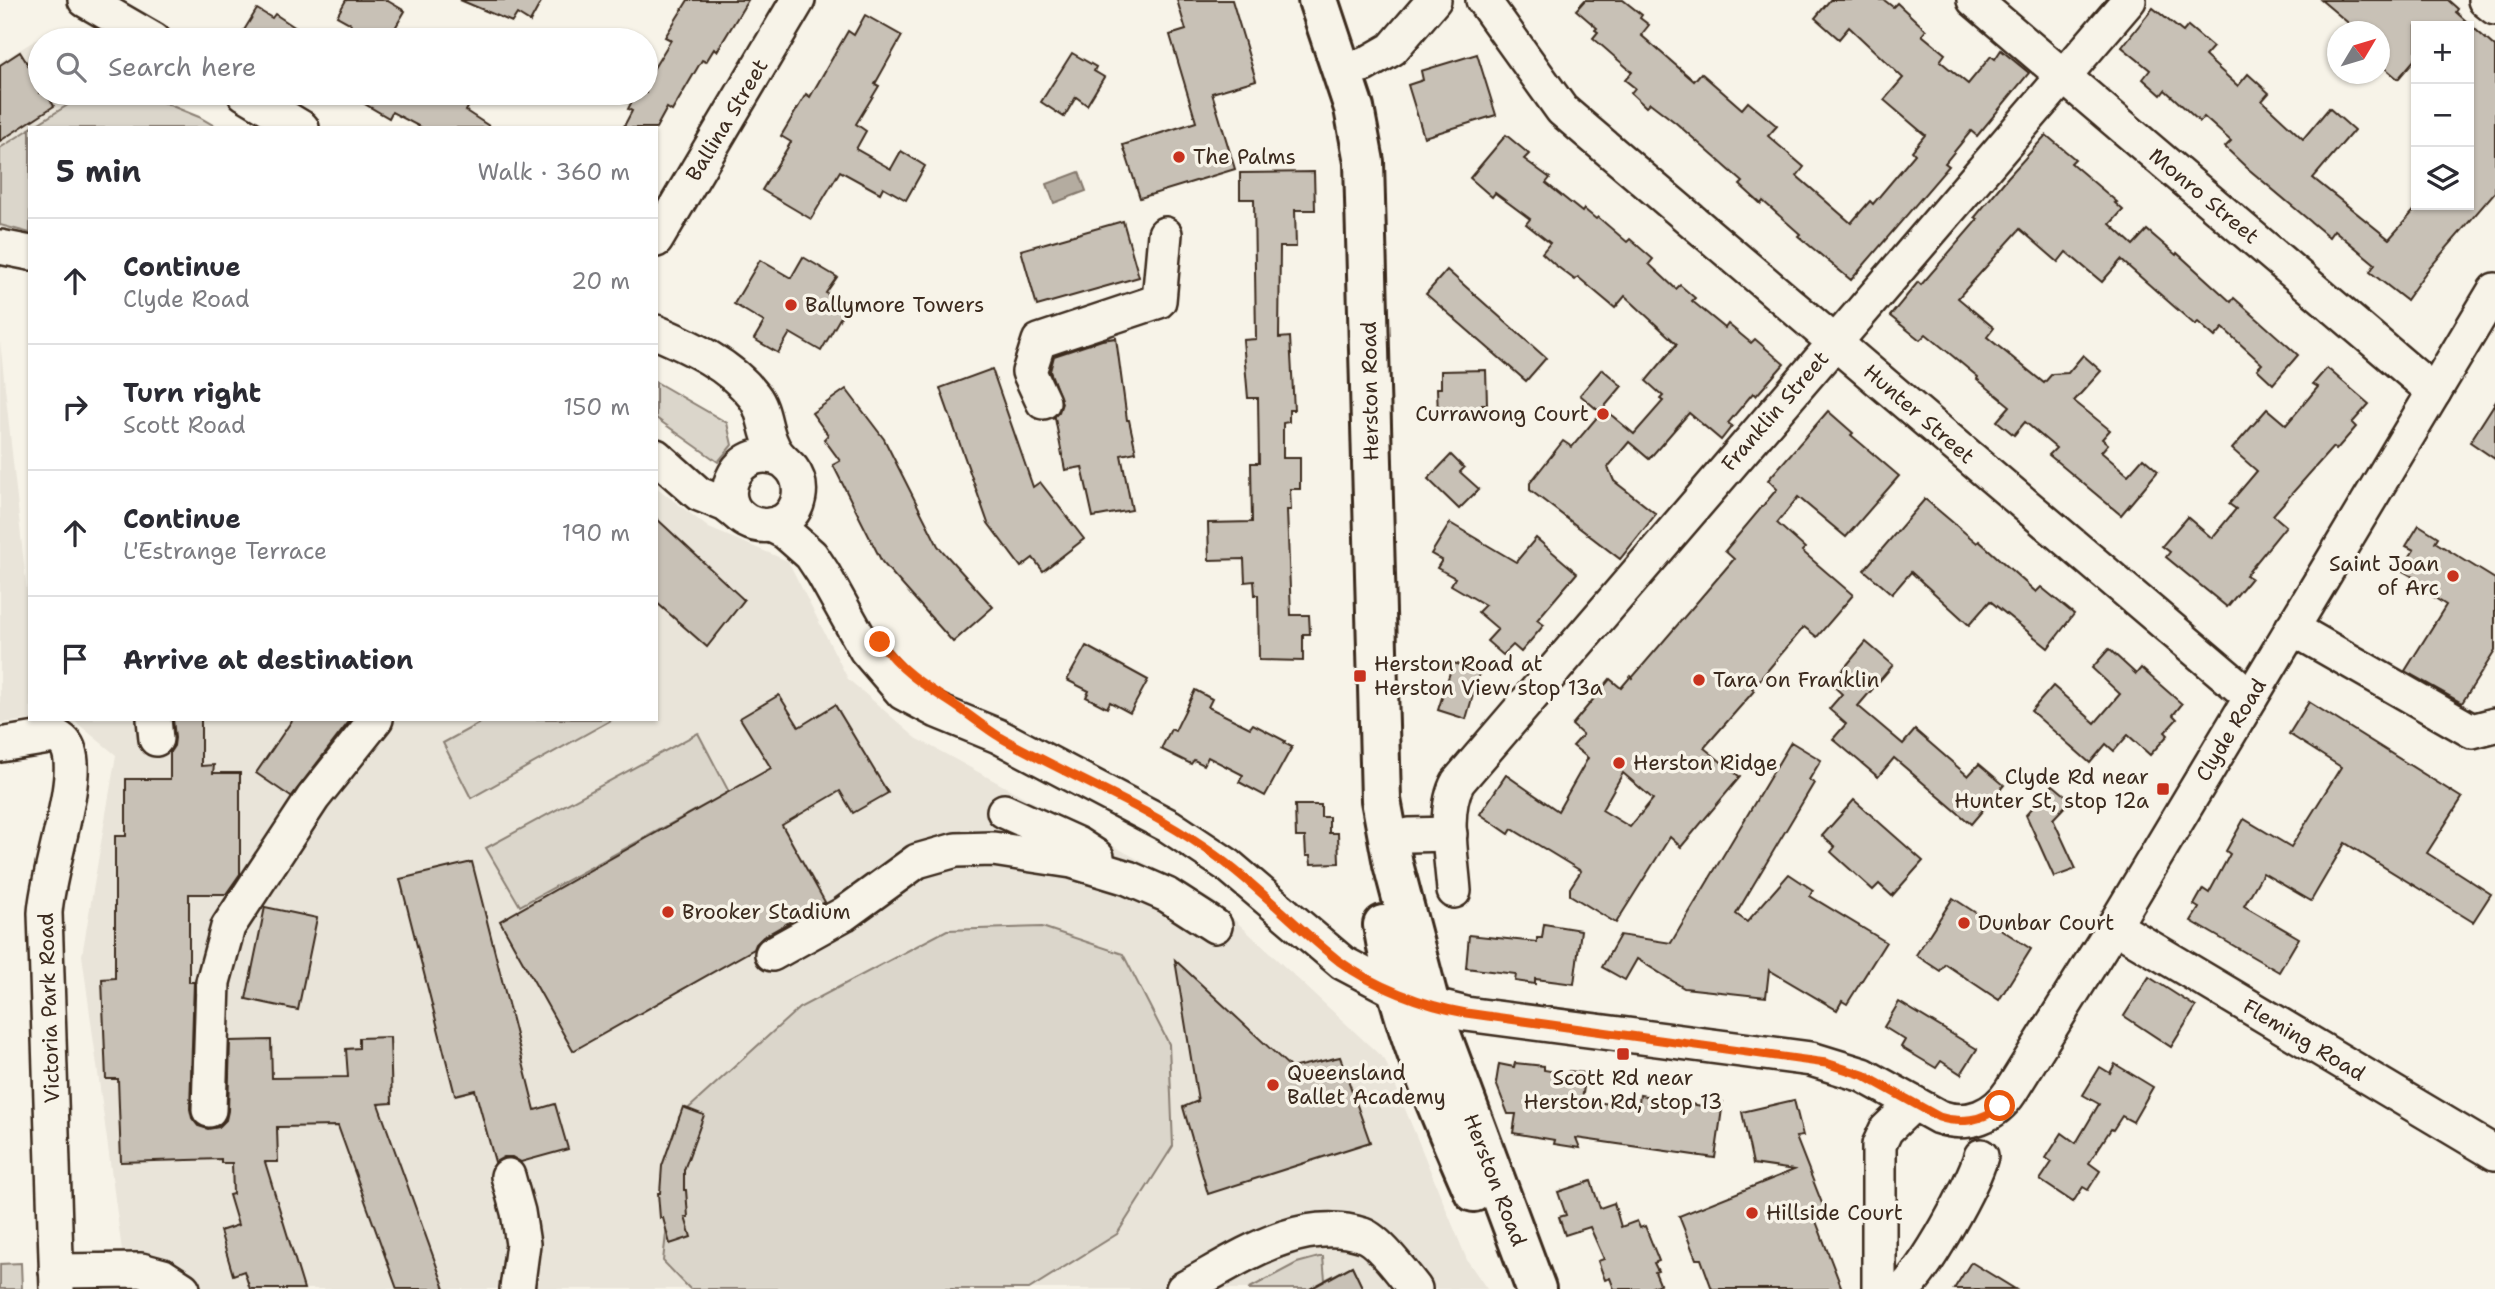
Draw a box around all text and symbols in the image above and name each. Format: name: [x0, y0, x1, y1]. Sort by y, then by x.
north arrow: [2327, 21, 2390, 84]
map controls: [2411, 21, 2474, 210]
button: +: [2411, 21, 2474, 84]
search box: [28, 28, 658, 105]
icon: search: [52, 48, 90, 86]
text: Search here: [108, 49, 257, 84]
street label: Ballina Street: [679, 54, 775, 186]
button: −: [2411, 84, 2474, 147]
street label: Monro Street: [2143, 142, 2265, 250]
place label: The Palms: [1193, 143, 1296, 171]
button: layers: [2411, 147, 2474, 210]
marker: The Palms: [1171, 149, 1187, 165]
text: 5 min: [56, 151, 141, 192]
text: Walk · 360 m: [477, 157, 630, 187]
text: Continue: [123, 249, 241, 284]
icon: ahead: [56, 262, 94, 300]
text: 20 m: [571, 266, 630, 296]
text: Clyde Road: [123, 284, 250, 314]
place label: Ballymore Towers: [805, 291, 984, 319]
marker: Ballymore Towers: [783, 297, 799, 313]
street label: Herston Road: [1355, 321, 1385, 461]
street label: Franklin Street: [1715, 345, 1835, 477]
street label: Hunter Street: [1857, 358, 1981, 470]
text: Turn right: [123, 375, 261, 410]
icon: right: [56, 388, 94, 426]
text: 150 m: [563, 392, 630, 422]
place label: Currawong Court: [1415, 400, 1589, 428]
marker: Currawong Court: [1595, 406, 1611, 422]
text: Scott Road: [123, 410, 246, 440]
text: Continue: [123, 501, 241, 536]
icon: ahead: [56, 514, 94, 552]
text: 190 m: [562, 518, 630, 548]
text: L'Estrange Terrace: [123, 536, 327, 566]
place label: Saint Joan of Arc: [2329, 550, 2439, 602]
marker: Saint Joan of Arc: [2445, 568, 2461, 584]
route end: [864, 626, 895, 657]
icon: arrive: [56, 640, 94, 678]
text: Arrive at destination: [123, 642, 413, 677]
place label: Herston Road at Herston View stop 13a: [1374, 650, 1603, 702]
place label: Tara on Franklin: [1713, 666, 1879, 694]
marker: Herston Road at Herston View stop 13a: [1352, 668, 1368, 684]
marker: Tara on Franklin: [1691, 672, 1707, 688]
street label: Clyde Road: [2189, 673, 2273, 787]
place label: Herston Ridge: [1633, 749, 1778, 777]
marker: Herston Ridge: [1611, 755, 1627, 771]
place label: Clyde Rd near Hunter St, stop 12a: [1954, 763, 2149, 815]
marker: Clyde Rd near Hunter St, stop 12a: [2155, 781, 2171, 797]
place label: Brooker Stadium: [682, 898, 850, 926]
marker: Brooker Stadium: [660, 904, 676, 920]
place label: Dunbar Court: [1978, 909, 2114, 937]
street label: Victoria Park Road: [32, 912, 66, 1104]
marker: Dunbar Court: [1956, 915, 1972, 931]
street label: Fleming Road: [2238, 992, 2370, 1088]
marker: Scott Rd near Herston Rd, stop 13: [1615, 1046, 1631, 1062]
place label: Queensland Ballet Academy: [1287, 1059, 1446, 1111]
place label: Scott Rd near Herston Rd, stop 13: [1524, 1064, 1722, 1116]
marker: Queensland Ballet Academy: [1265, 1077, 1281, 1093]
route start: [1984, 1090, 2015, 1121]
street label: Herston Road: [1457, 1110, 1533, 1250]
place label: Hillside Court: [1766, 1199, 1903, 1227]
marker: Hillside Court: [1744, 1205, 1760, 1221]

